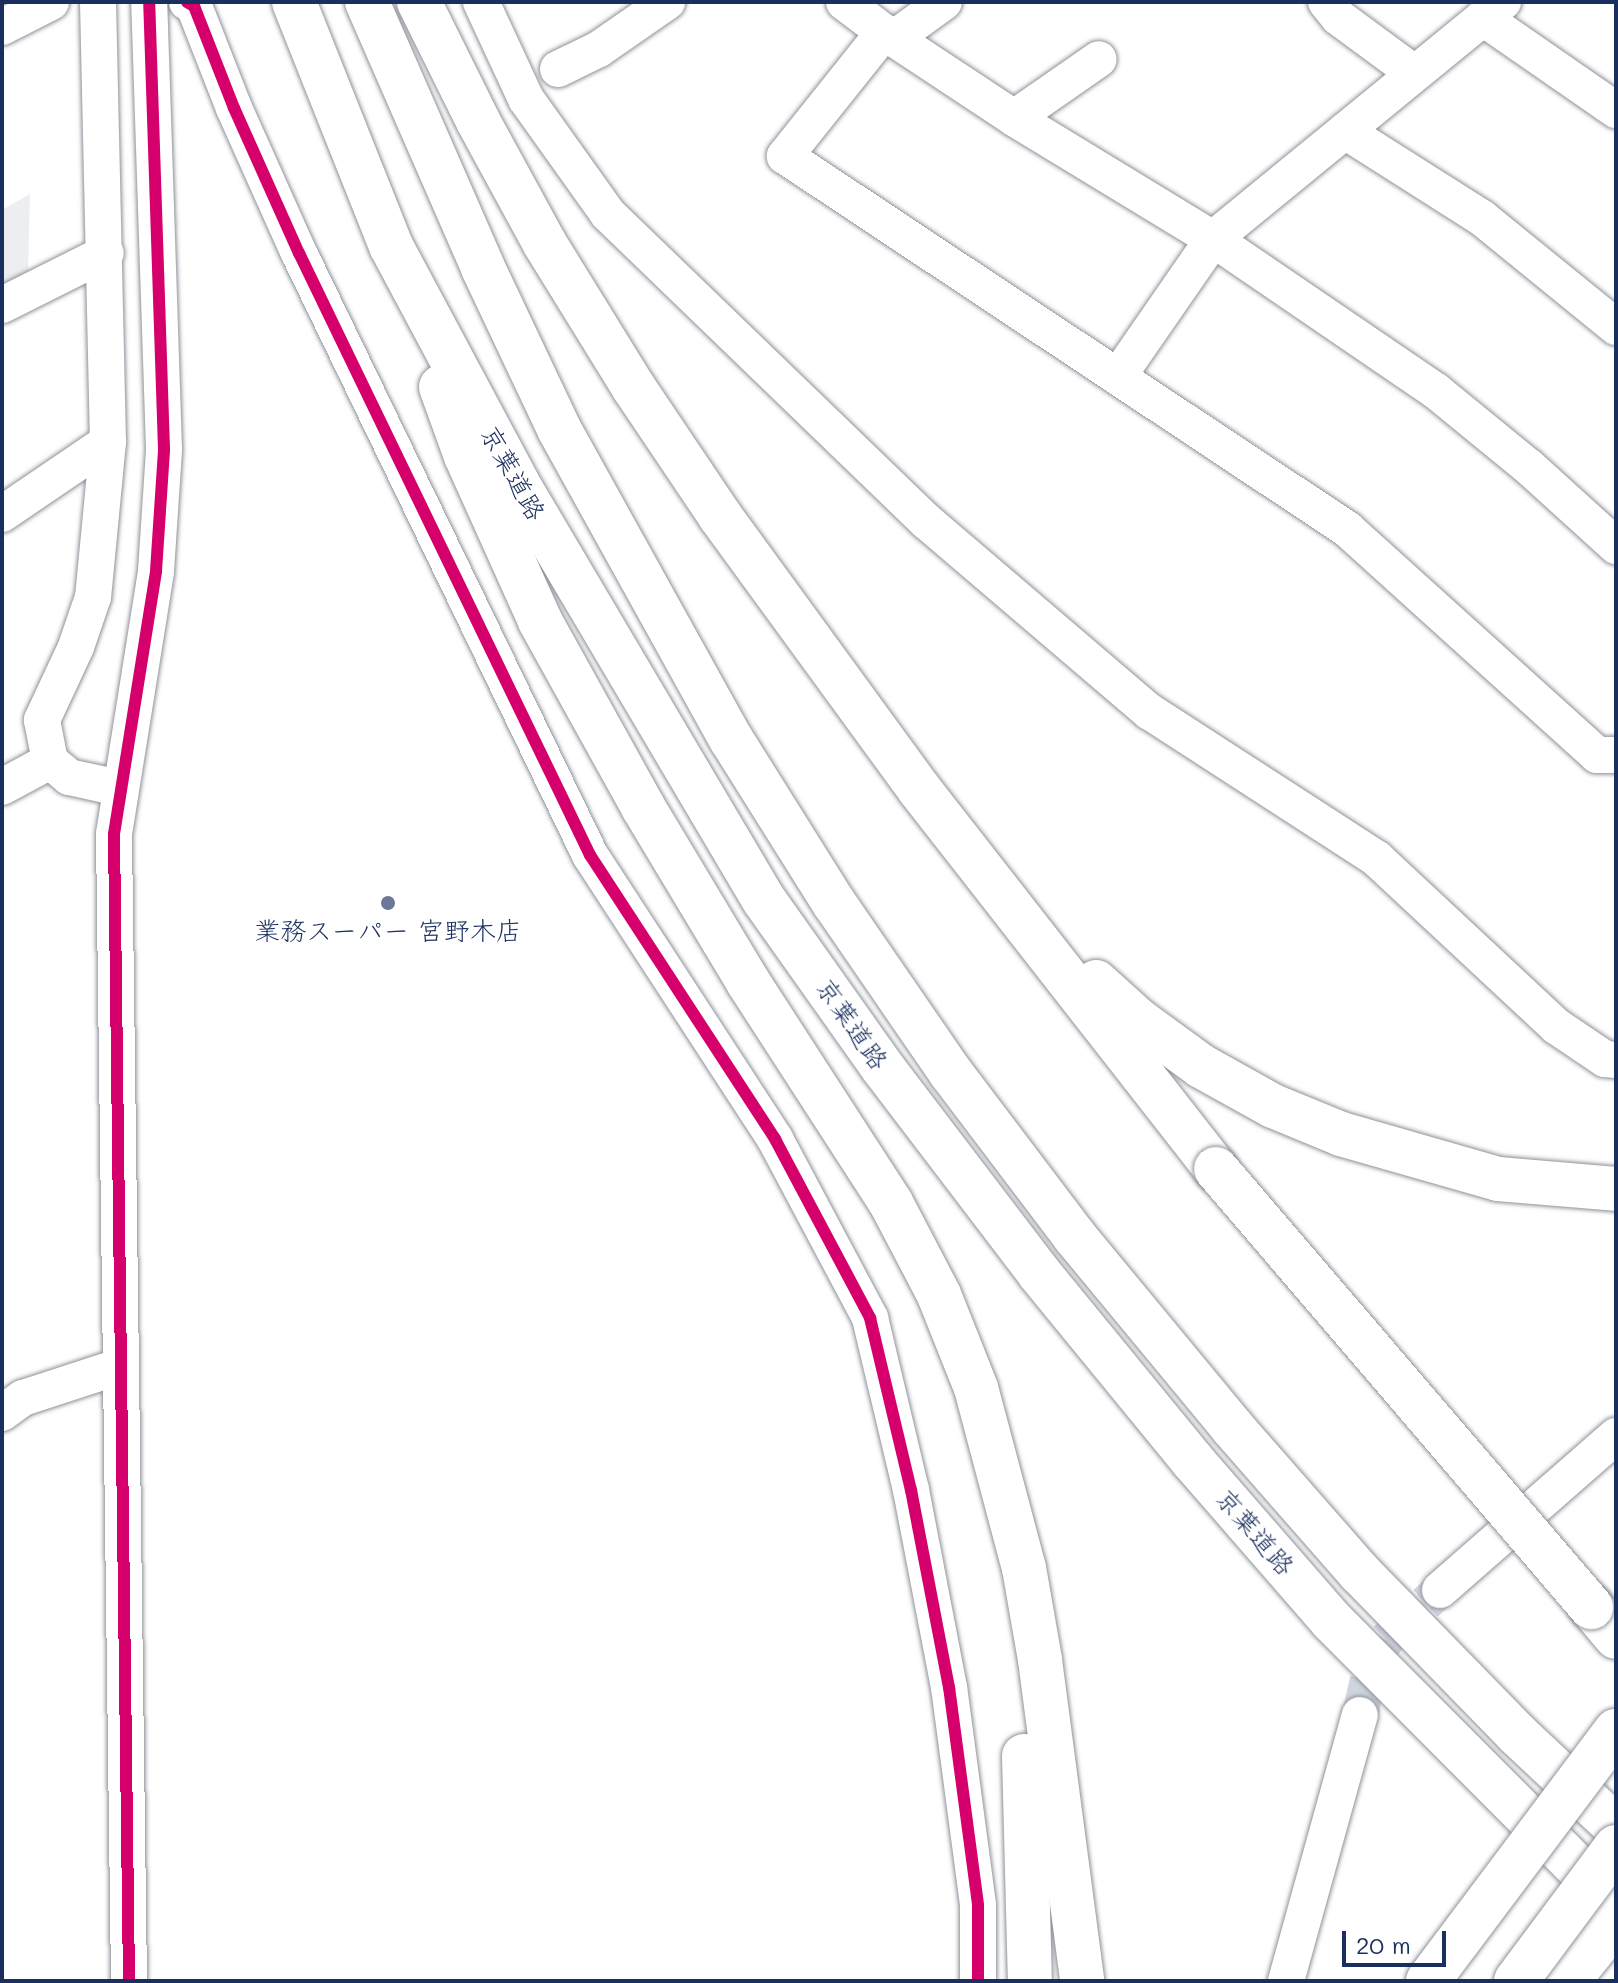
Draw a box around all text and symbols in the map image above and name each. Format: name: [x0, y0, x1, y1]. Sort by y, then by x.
street label: 京葉道路: [474, 420, 552, 526]
marker: 業務スーパー 宮野木店: [379, 894, 397, 912]
place label: 業務スーパー 宮野木店: [254, 915, 522, 947]
street label: 京葉道路: [809, 972, 895, 1076]
street label: 京葉道路: [1209, 1483, 1301, 1581]
scale bar: [1346, 1915, 1450, 1965]
text: 20 m: [1356, 1929, 1411, 1960]

